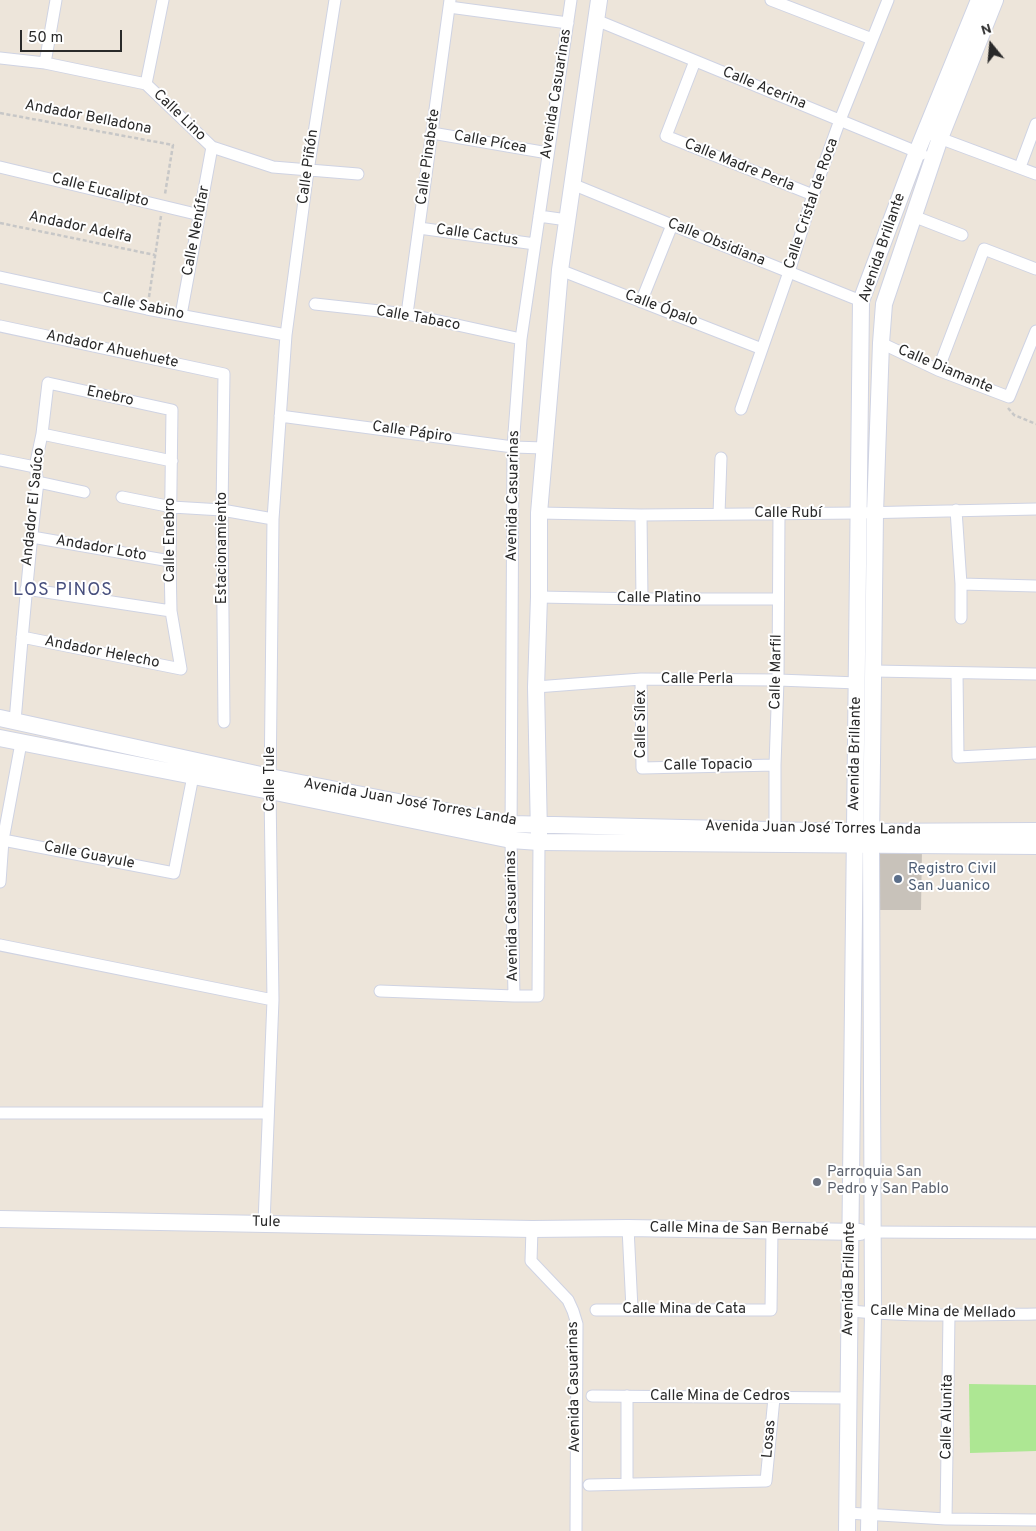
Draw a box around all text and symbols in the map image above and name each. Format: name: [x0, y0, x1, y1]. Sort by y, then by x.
scale bar: [22, 20, 125, 52]
north arrow: [966, 20, 1016, 70]
text: N: [979, 21, 994, 40]
street label: Avenida Casuarinas: [538, 28, 576, 160]
text: 50 m: [28, 29, 63, 48]
street label: Calle Acerina: [719, 64, 809, 114]
street label: Calle Lino: [149, 87, 209, 145]
street label: Andador Belladona: [23, 97, 153, 139]
street label: Calle Pinabete: [413, 108, 445, 206]
street label: Calle Piñón: [295, 128, 323, 206]
street label: Calle Pícea: [452, 128, 528, 158]
street label: Calle Madre Perla: [681, 136, 797, 196]
street label: Calle Cristal de Roca: [781, 136, 843, 272]
street label: Calle Eucalipto: [50, 170, 150, 212]
street label: Calle Nenúfar: [179, 184, 215, 278]
street label: Avenida Brillante: [856, 191, 910, 305]
street label: Andador Adelfa: [27, 208, 133, 248]
street label: Calle Obsidiana: [664, 215, 768, 271]
street label: Calle Cactus: [435, 221, 519, 251]
street label: Calle Ópalo: [622, 287, 700, 331]
street label: Calle Sabino: [100, 290, 186, 324]
street label: Calle Tabaco: [374, 303, 462, 335]
street label: Andador Ahuehuete: [44, 327, 180, 373]
street label: Calle Diamante: [895, 342, 995, 398]
street label: Enebro: [85, 383, 135, 411]
street label: Calle Pápiro: [371, 418, 453, 448]
street label: Avenida Casuarinas: [504, 430, 524, 562]
street label: Andador El Saúco: [19, 447, 49, 567]
street label: Estacionamiento: [214, 492, 232, 604]
street label: Calle Enebro: [162, 498, 180, 582]
street label: Calle Rubí: [754, 505, 822, 523]
street label: Andador Loto: [54, 532, 148, 566]
district label: LOS PINOS: [12, 580, 114, 602]
street label: Calle Platino: [617, 590, 701, 608]
street label: Andador Helecho: [43, 633, 161, 673]
street label: Calle Marfil: [767, 634, 787, 710]
street label: Calle Perla: [661, 671, 733, 689]
street label: Calle Sílex: [633, 689, 651, 759]
street label: Avenida Brillante: [846, 697, 866, 811]
street label: Calle Tule: [262, 746, 280, 812]
street label: Calle Topacio: [663, 756, 753, 776]
street label: Avenida Juan José Torres Landa: [302, 775, 518, 831]
street label: Avenida Juan José Torres Landa: [705, 818, 921, 840]
street label: Calle Guayule: [42, 838, 136, 874]
street label: Avenida Casuarinas: [503, 850, 523, 982]
place label: Registro Civil San Juanico: [908, 861, 996, 896]
marker: Registro Civil San Juanico: [892, 873, 904, 885]
place label: Parroquia San Pedro y San Pablo: [827, 1164, 949, 1199]
marker: Parroquia San Pedro y San Pablo: [811, 1176, 823, 1188]
street label: Tule: [252, 1214, 280, 1232]
street label: Calle Mina de San Bernabé: [649, 1219, 829, 1241]
street label: Avenida Brillante: [840, 1222, 860, 1336]
street label: Calle Mina de Cata: [622, 1301, 746, 1319]
street label: Calle Mina de Mellado: [870, 1303, 1016, 1323]
street label: Avenida Casuarinas: [565, 1321, 585, 1453]
street label: Calle Alunita: [938, 1374, 958, 1460]
street label: Calle Mina de Cedros: [650, 1388, 790, 1406]
street label: Losas: [759, 1419, 781, 1459]

